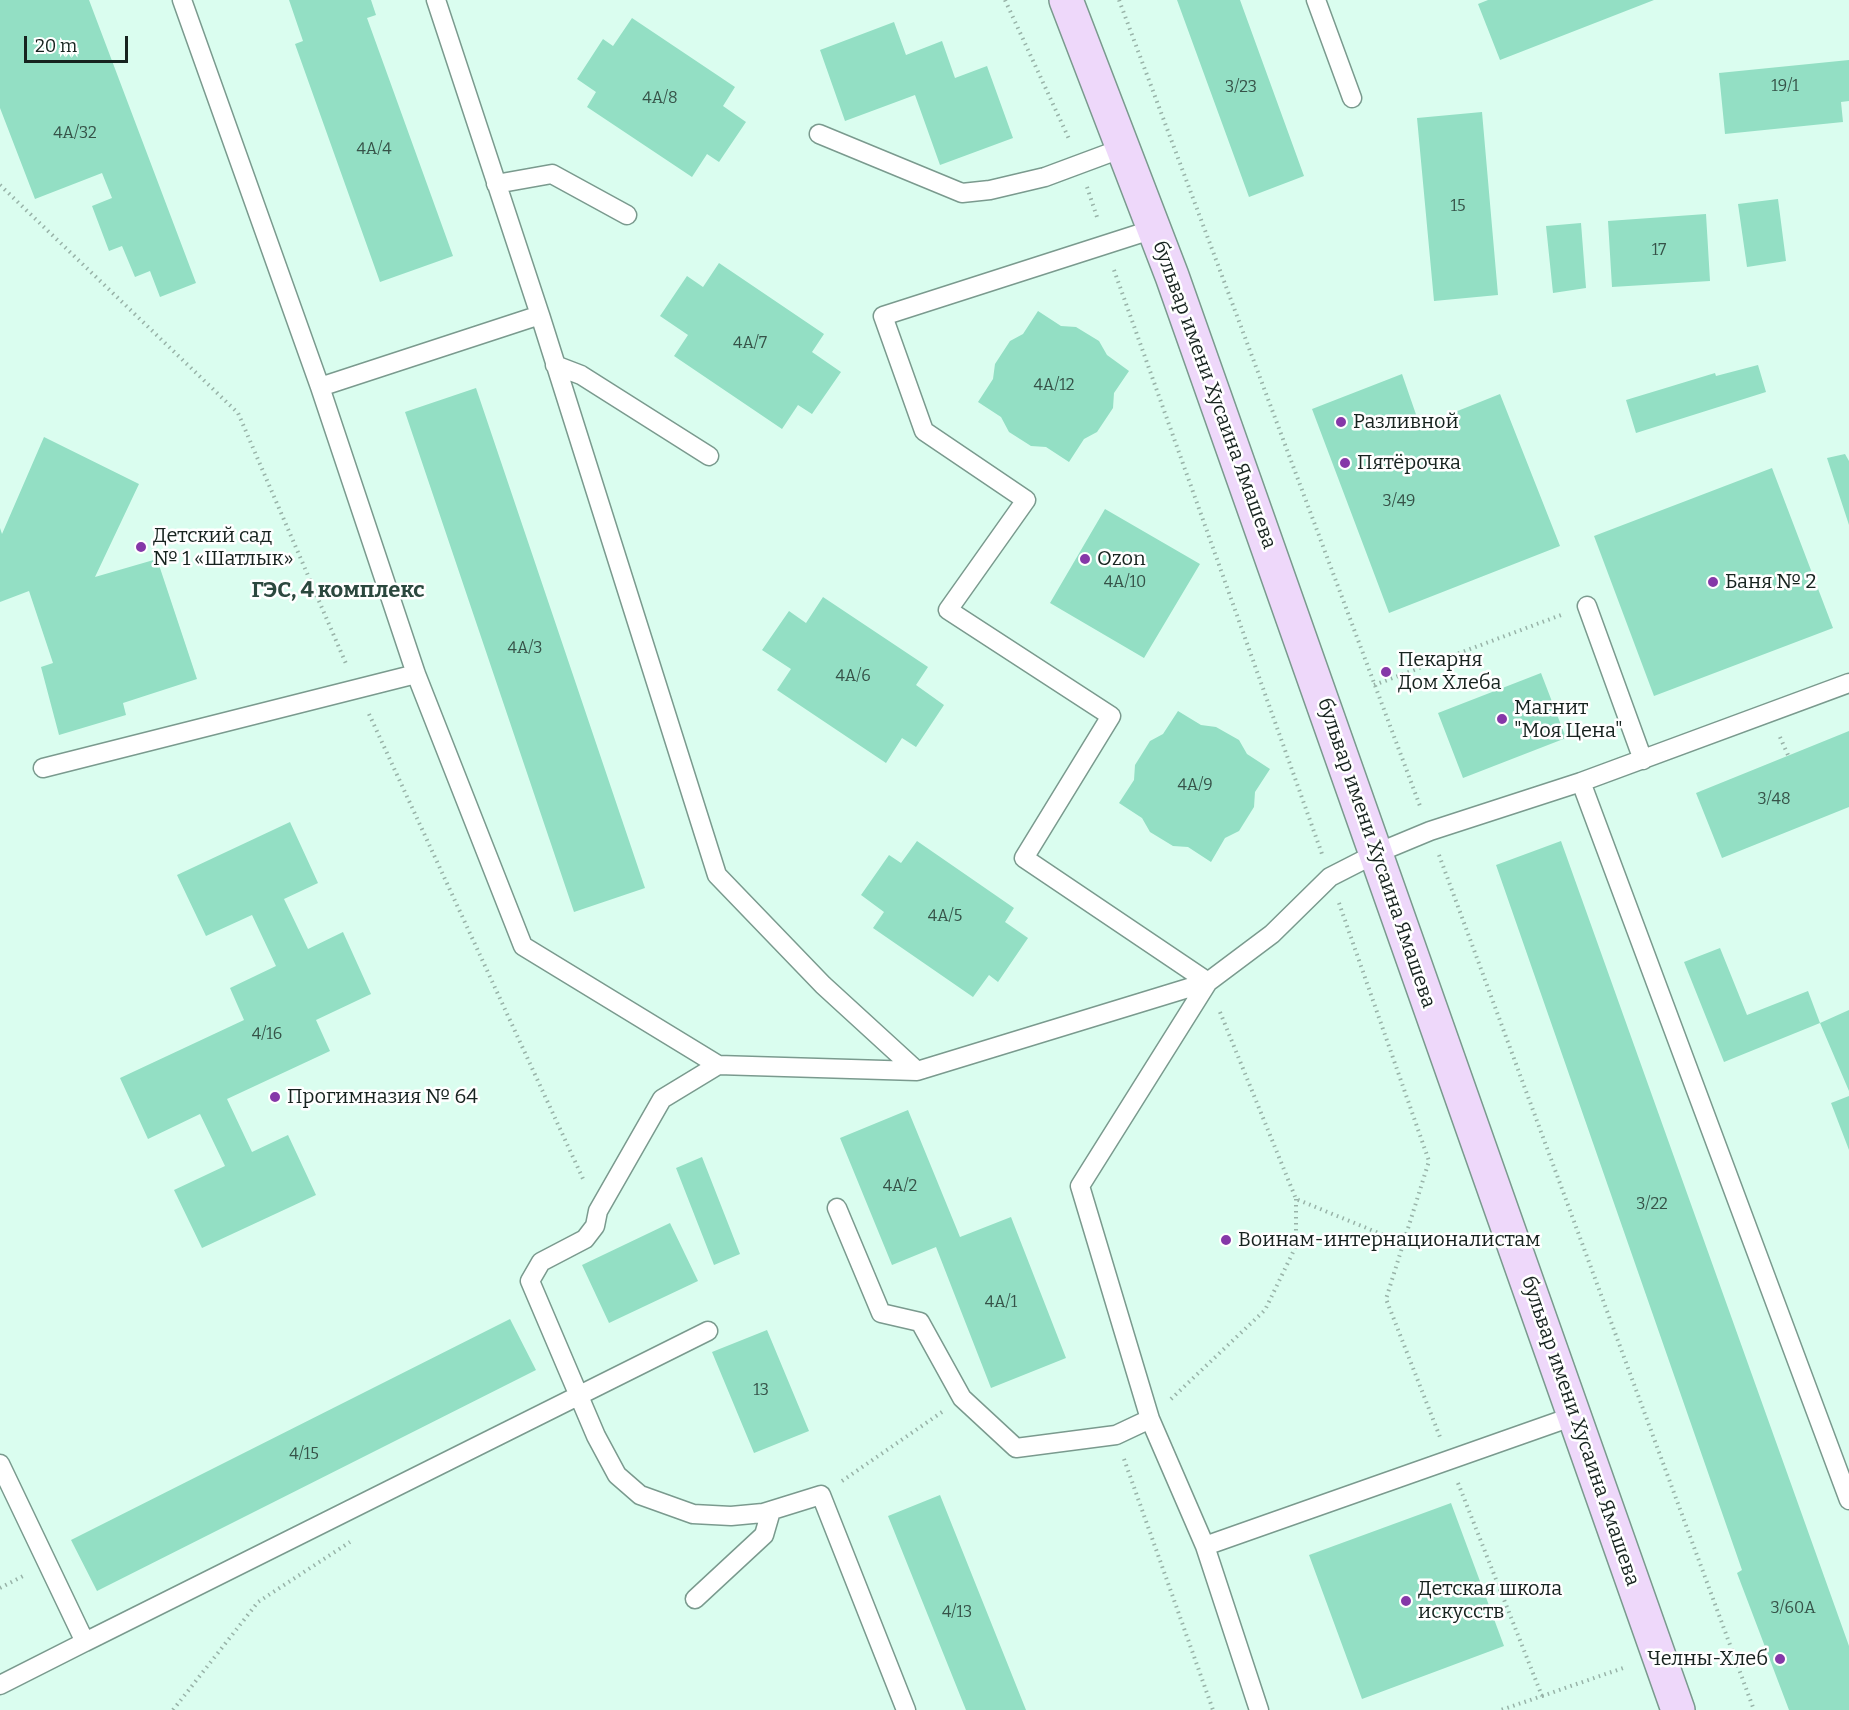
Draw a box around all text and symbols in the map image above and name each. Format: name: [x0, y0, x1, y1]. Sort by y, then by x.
scale bar: [27, 24, 130, 62]
text: 20 m: [35, 35, 77, 57]
house number: 19/1: [1771, 77, 1799, 97]
house number: 3/23: [1225, 78, 1257, 98]
house number: 4А/8: [642, 89, 678, 109]
house number: 4А/32: [53, 124, 97, 144]
house number: 4А/4: [356, 140, 392, 160]
house number: 15: [1450, 197, 1466, 217]
street label: бульвар имени Хусаина Ямашева: [1147, 238, 1281, 552]
house number: 17: [1652, 241, 1666, 261]
house number: 4А/7: [733, 334, 767, 354]
house number: 4А/12: [1033, 376, 1075, 396]
place label: Разливной: [1353, 410, 1459, 434]
marker: Разливной: [1334, 415, 1348, 429]
place label: Пятёрочка: [1357, 451, 1461, 475]
marker: Пятёрочка: [1338, 456, 1352, 470]
house number: 3/49: [1383, 492, 1415, 512]
place label: Детский сад № 1 «Шатлык»: [153, 524, 293, 571]
marker: Детский сад № 1 «Шатлык»: [134, 540, 148, 554]
place label: Ozon: [1097, 547, 1146, 571]
marker: Ozon: [1078, 552, 1092, 566]
place label: Баня № 2: [1725, 570, 1816, 594]
house number: 4А/10: [1104, 573, 1146, 593]
marker: Баня № 2: [1706, 575, 1720, 589]
district label: ГЭС, 4 комплекс: [251, 578, 425, 604]
house number: 4А/3: [508, 639, 542, 659]
place label: Пекарня Дом Хлеба: [1398, 648, 1502, 695]
marker: Пекарня Дом Хлеба: [1379, 665, 1393, 679]
house number: 4А/6: [835, 667, 871, 687]
street label: бульвар имени Хусаина Ямашева: [1312, 695, 1440, 1011]
place label: Магнит "Моя Цена": [1514, 696, 1623, 743]
marker: Магнит "Моя Цена": [1495, 712, 1509, 726]
house number: 4А/9: [1177, 776, 1213, 796]
house number: 3/48: [1757, 790, 1791, 810]
house number: 4А/5: [928, 907, 962, 927]
house number: 4/16: [252, 1025, 282, 1045]
place label: Прогимназия № 64: [287, 1085, 478, 1109]
marker: Прогимназия № 64: [268, 1090, 282, 1104]
house number: 4А/2: [883, 1177, 917, 1197]
house number: 3/22: [1636, 1195, 1668, 1215]
place label: Воинам-интернационалистам: [1238, 1228, 1540, 1252]
marker: Воинам-интернационалистам: [1219, 1233, 1233, 1247]
street label: бульвар имени Хусаина Ямашева: [1516, 1273, 1644, 1589]
house number: 4А/1: [985, 1293, 1017, 1313]
house number: 13: [753, 1381, 769, 1401]
house number: 4/15: [289, 1445, 319, 1465]
place label: Детская школа искусств: [1418, 1577, 1562, 1624]
marker: Детская школа искусств: [1399, 1594, 1413, 1608]
house number: 3/60А: [1770, 1599, 1816, 1619]
house number: 4/13: [942, 1603, 972, 1623]
place label: Челны-Хлеб: [1647, 1647, 1768, 1671]
marker: Челны-Хлеб: [1773, 1652, 1787, 1666]

